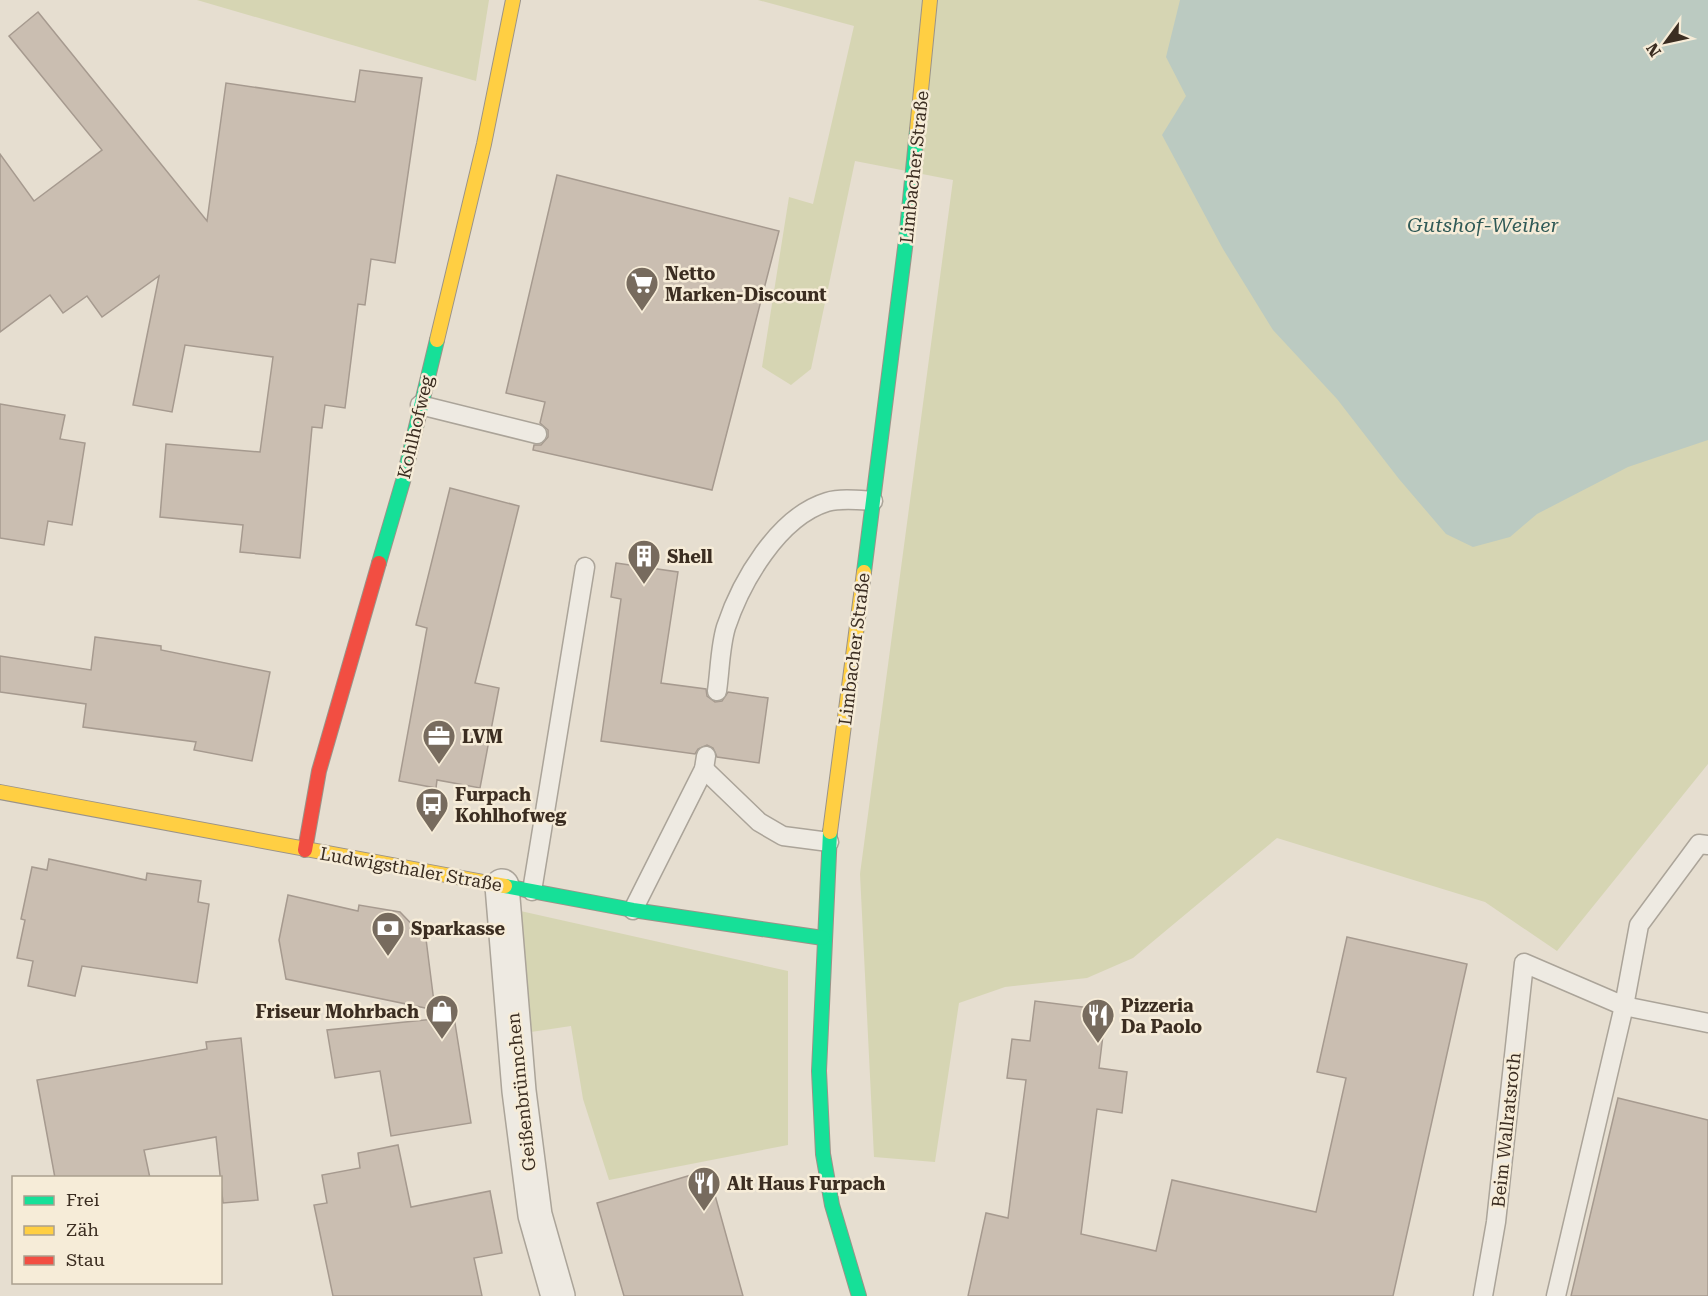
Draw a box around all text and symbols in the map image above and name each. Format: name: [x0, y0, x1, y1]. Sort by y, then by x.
north arrow: [1636, 12, 1696, 72]
text: N: [1643, 40, 1665, 60]
street label: Limbacher Straße: [896, 89, 932, 244]
water label: Gutshof-Weiher: [1407, 213, 1559, 237]
place label: Netto Marken-Discount: [665, 263, 827, 305]
supermarket icon: Netto Marken-Discount: [624, 265, 660, 312]
street label: Kohlhofweg: [393, 373, 437, 481]
building icon: Shell: [626, 538, 662, 585]
place label: Shell: [667, 546, 713, 567]
street label: Limbacher Straße: [834, 571, 874, 726]
office icon: LVM: [421, 718, 457, 765]
place label: LVM: [462, 726, 503, 747]
place label: Furpach Kohlhofweg: [455, 784, 567, 826]
bus stop icon: Furpach Kohlhofweg: [414, 786, 450, 833]
street label: Ludwigsthaler Straße: [318, 843, 504, 895]
bank icon: Sparkasse: [370, 910, 406, 957]
place label: Sparkasse: [411, 918, 506, 939]
shop icon: Friseur Mohrbach: [424, 993, 460, 1040]
place label: Pizzeria Da Paolo: [1121, 995, 1203, 1037]
restaurant icon: Pizzeria Da Paolo: [1080, 997, 1116, 1044]
place label: Friseur Mohrbach: [255, 1001, 419, 1022]
street label: Geißenbrünnchen: [502, 1011, 540, 1172]
street label: Beim Wallratsroth: [1487, 1051, 1525, 1209]
restaurant icon: Alt Haus Furpach: [686, 1165, 722, 1212]
place label: Alt Haus Furpach: [727, 1173, 885, 1194]
legend: [12, 1176, 222, 1284]
text: Frei: [66, 1189, 100, 1210]
text: Zäh: [66, 1219, 99, 1240]
text: Stau: [66, 1249, 105, 1270]

